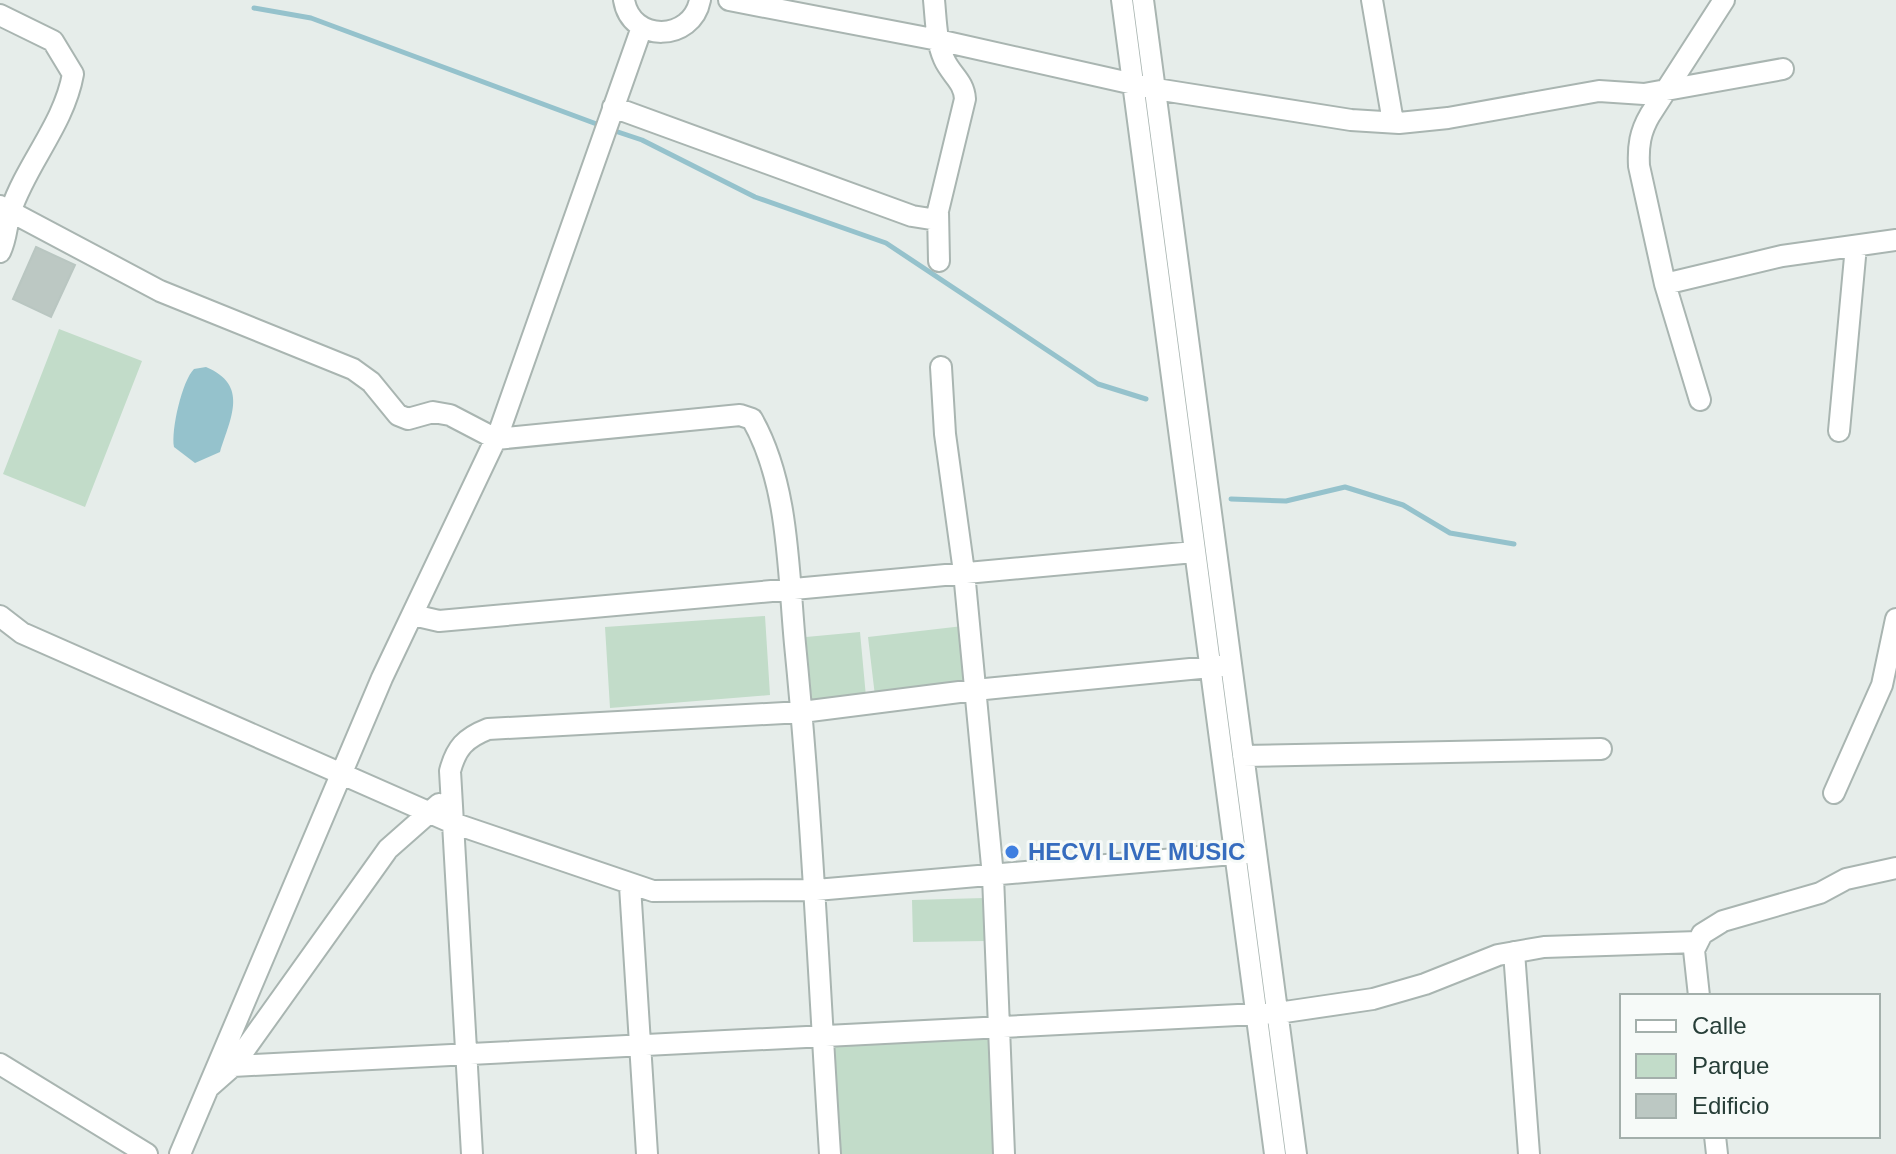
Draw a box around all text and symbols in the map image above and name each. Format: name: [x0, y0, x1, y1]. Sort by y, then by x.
place label: HECVI LIVE MUSIC: [1028, 838, 1245, 865]
marker: HECVI LIVE MUSIC: [1003, 843, 1021, 861]
legend: [1620, 994, 1880, 1138]
text: Calle: [1692, 1012, 1747, 1039]
text: Parque: [1692, 1052, 1769, 1079]
text: Edificio: [1692, 1092, 1769, 1119]

